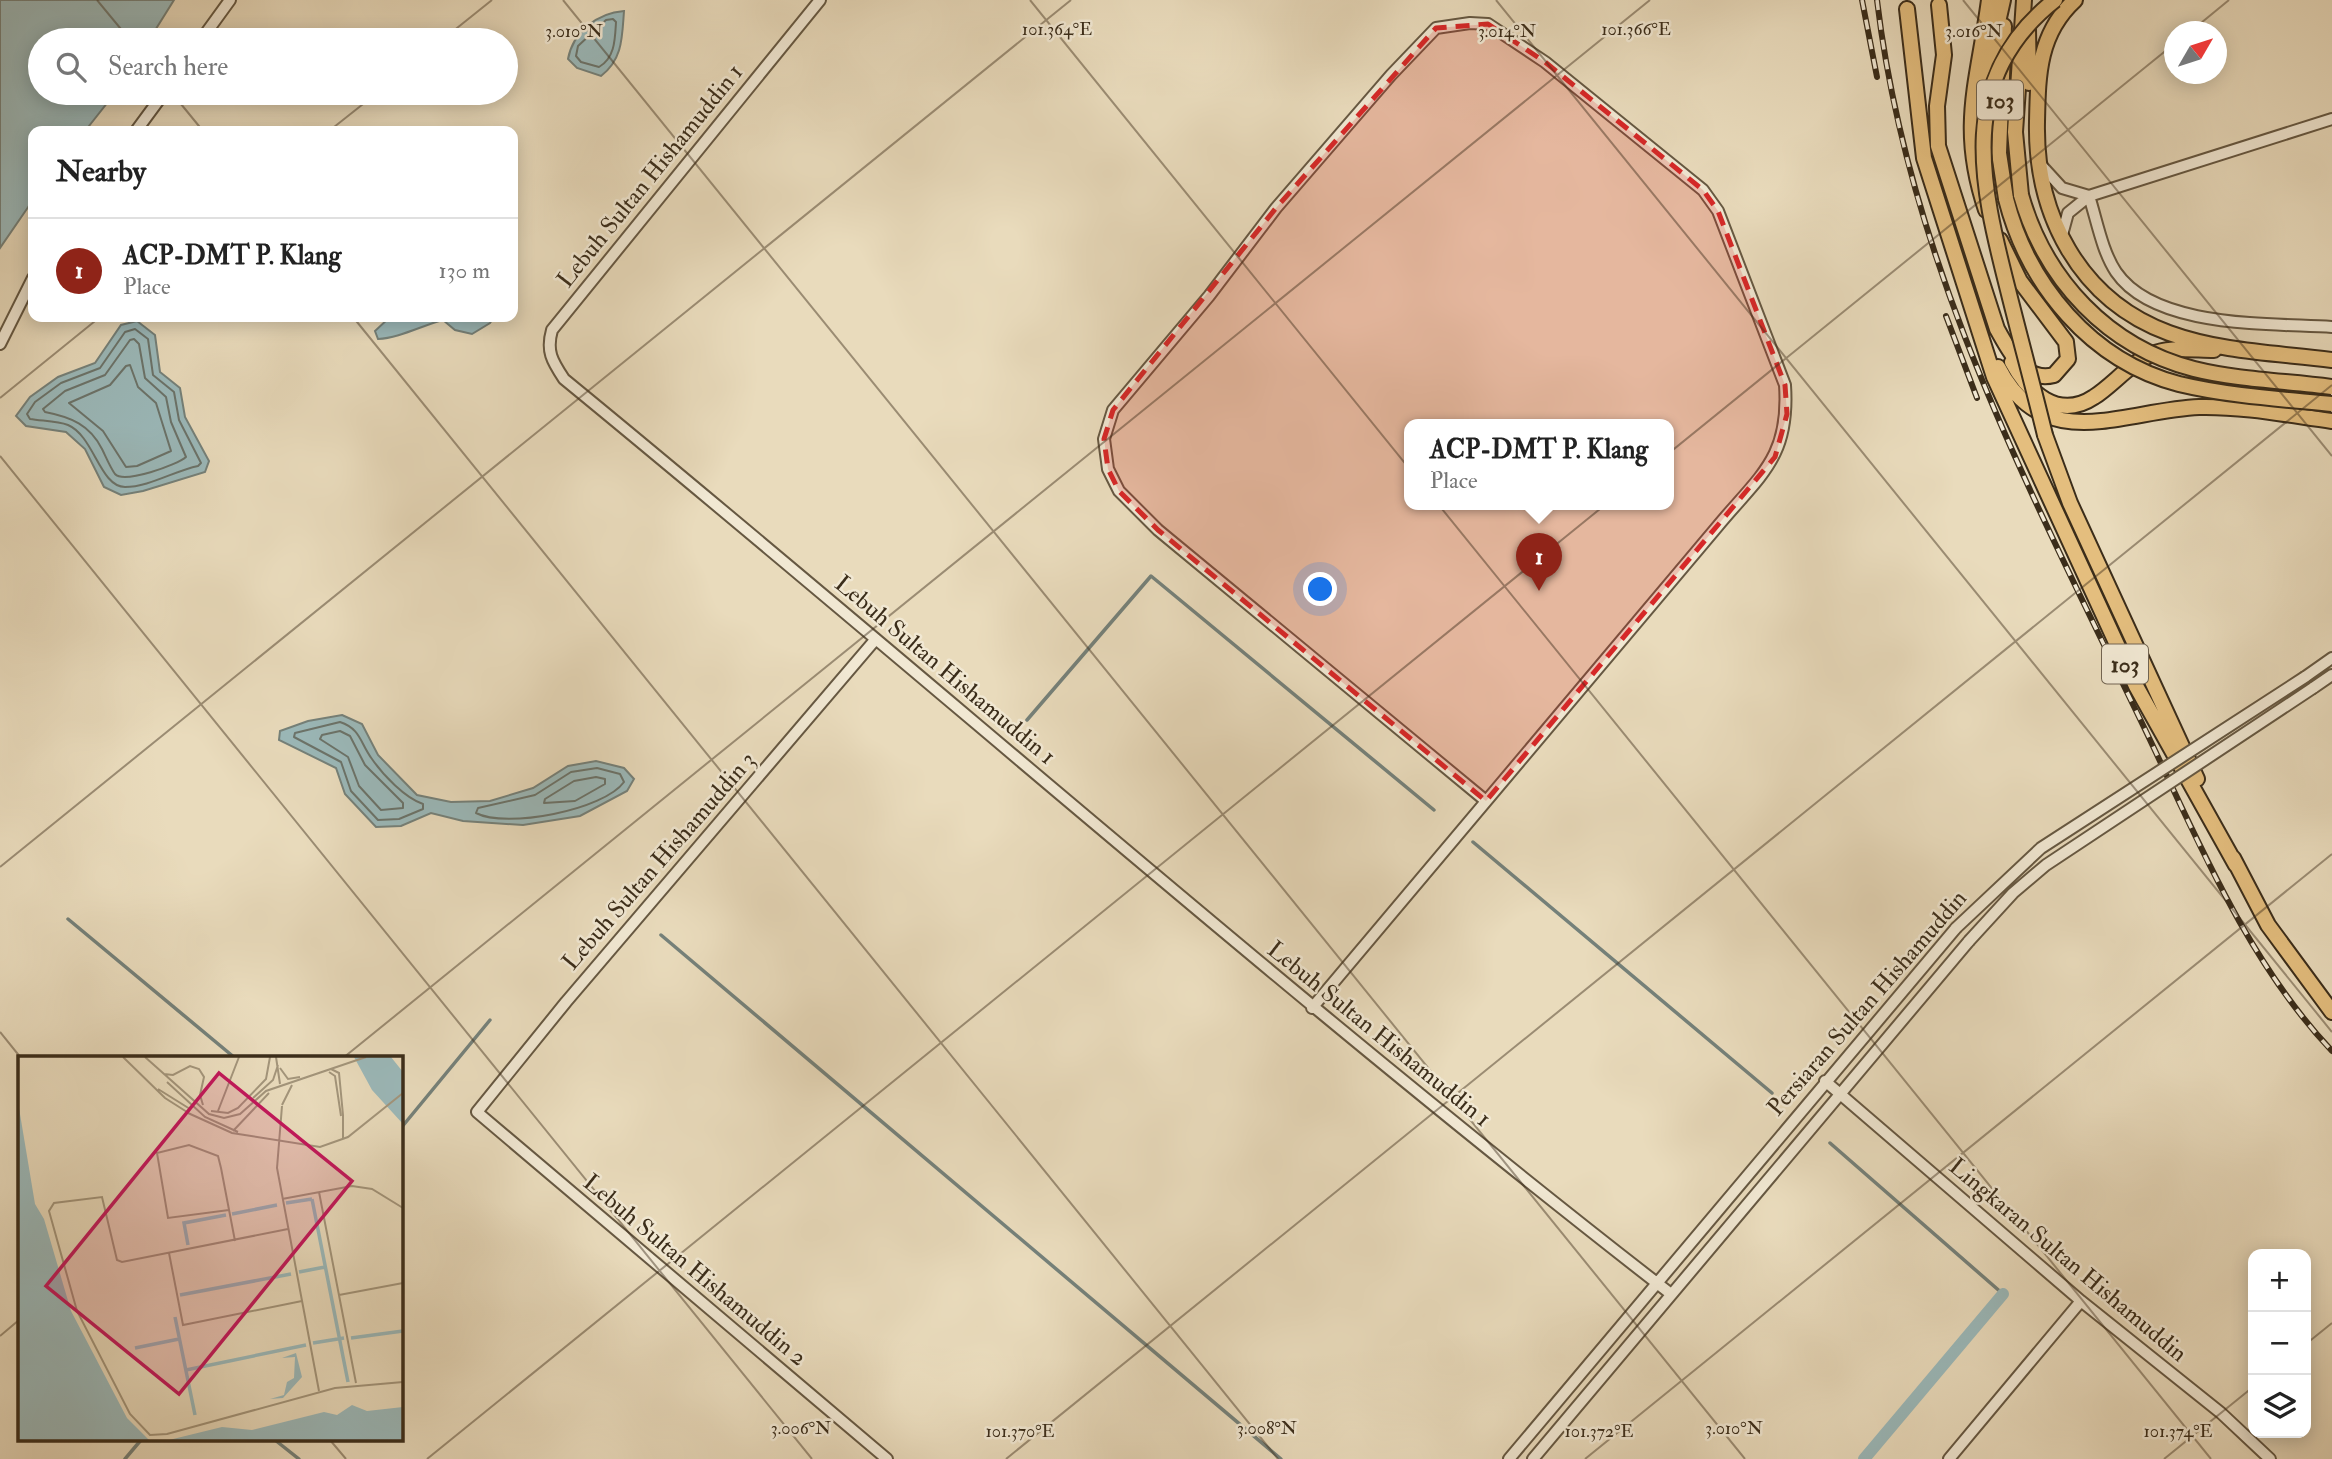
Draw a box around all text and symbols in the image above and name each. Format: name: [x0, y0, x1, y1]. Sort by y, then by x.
text: 101.364°E: [1022, 18, 1092, 41]
text: 101.366°E: [1601, 18, 1671, 41]
text: 3.010°N: [545, 20, 603, 43]
text: 3.014°N: [1478, 20, 1536, 43]
text: 3.016°N: [1945, 20, 2003, 43]
north arrow: [2164, 21, 2227, 84]
search box: [28, 28, 518, 105]
icon: search: [52, 48, 90, 86]
text: Search here: [108, 51, 228, 83]
street label: Lebuh Sultan Hishamuddin 1: [550, 58, 750, 294]
road number: 103: [1977, 80, 2023, 120]
text: Nearby: [56, 153, 146, 190]
text: ACP-DMT P. Klang: [123, 240, 341, 272]
text: 1: [75, 256, 83, 285]
text: 130 m: [438, 256, 490, 285]
text: Place: [123, 272, 171, 301]
popup: [1404, 419, 1674, 510]
text: ACP-DMT P. Klang: [1430, 434, 1648, 466]
text: Place: [1430, 466, 1478, 495]
pin: 1: [1516, 533, 1562, 591]
street label: Lebuh Sultan Hishamuddin 1: [828, 568, 1062, 772]
your location: [1303, 572, 1337, 606]
road number: 103: [2102, 644, 2148, 684]
street label: Lebuh Sultan Hishamuddin 3: [555, 745, 763, 977]
street label: Persiaran Sultan Hishamuddin: [1760, 884, 1974, 1122]
street label: Lebuh Sultan Hishamuddin 1: [1261, 934, 1497, 1134]
inset map: [18, 1056, 402, 1442]
street label: Lingkaran Sultan Hishamuddin: [1942, 1151, 2194, 1369]
street label: Lebuh Sultan Hishamuddin 2: [577, 1167, 813, 1373]
map controls: [2248, 1249, 2311, 1438]
button: +: [2248, 1249, 2311, 1312]
button: −: [2248, 1312, 2311, 1375]
button: layers: [2248, 1375, 2311, 1438]
text: 3.006°N: [771, 1417, 831, 1440]
text: 3.008°N: [1237, 1417, 1297, 1440]
text: 3.010°N: [1705, 1417, 1763, 1440]
text: 101.370°E: [985, 1420, 1055, 1443]
text: 101.372°E: [1565, 1420, 1634, 1443]
text: 101.374°E: [2143, 1420, 2213, 1443]

